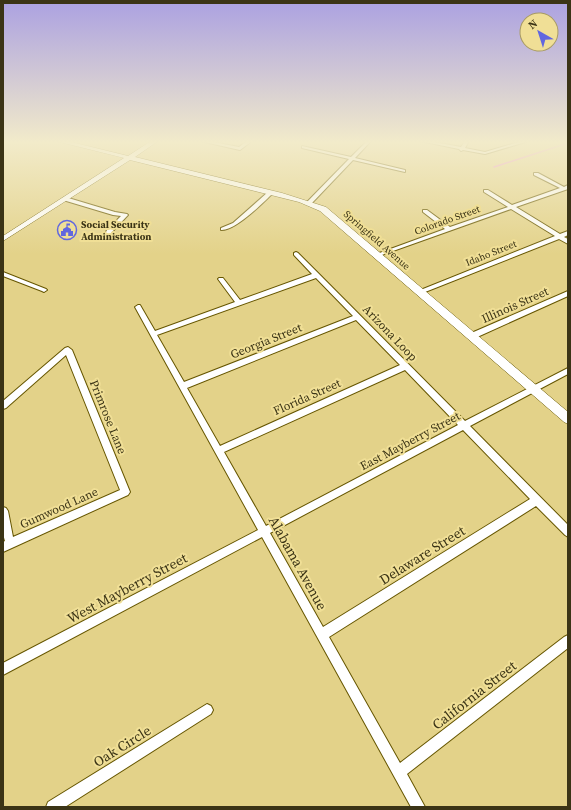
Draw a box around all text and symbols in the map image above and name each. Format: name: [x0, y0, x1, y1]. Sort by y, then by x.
north arrow: [519, 12, 559, 52]
text: N: [525, 16, 541, 33]
street label: Colorado Street: [412, 202, 482, 238]
street label: Springfield Avenue: [341, 207, 413, 273]
place label: Social Security Administration: [81, 218, 151, 243]
public building icon: Social Security Administration: [56, 219, 78, 241]
street label: Idaho Street: [464, 237, 519, 269]
street label: Illinois Street: [479, 283, 551, 327]
street label: Arizona Loop: [359, 302, 421, 364]
street label: Georgia Street: [228, 319, 304, 363]
street label: Florida Street: [271, 375, 343, 419]
street label: Primrose Lane: [86, 378, 130, 456]
street label: East Mayberry Street: [357, 408, 463, 474]
street label: Gumwood Lane: [17, 484, 101, 532]
street label: Alabama Avenue: [264, 512, 332, 614]
street label: Delaware Street: [375, 520, 469, 589]
street label: West Mayberry Street: [63, 548, 191, 628]
street label: California Street: [428, 655, 521, 734]
street label: Oak Circle: [89, 720, 155, 772]

